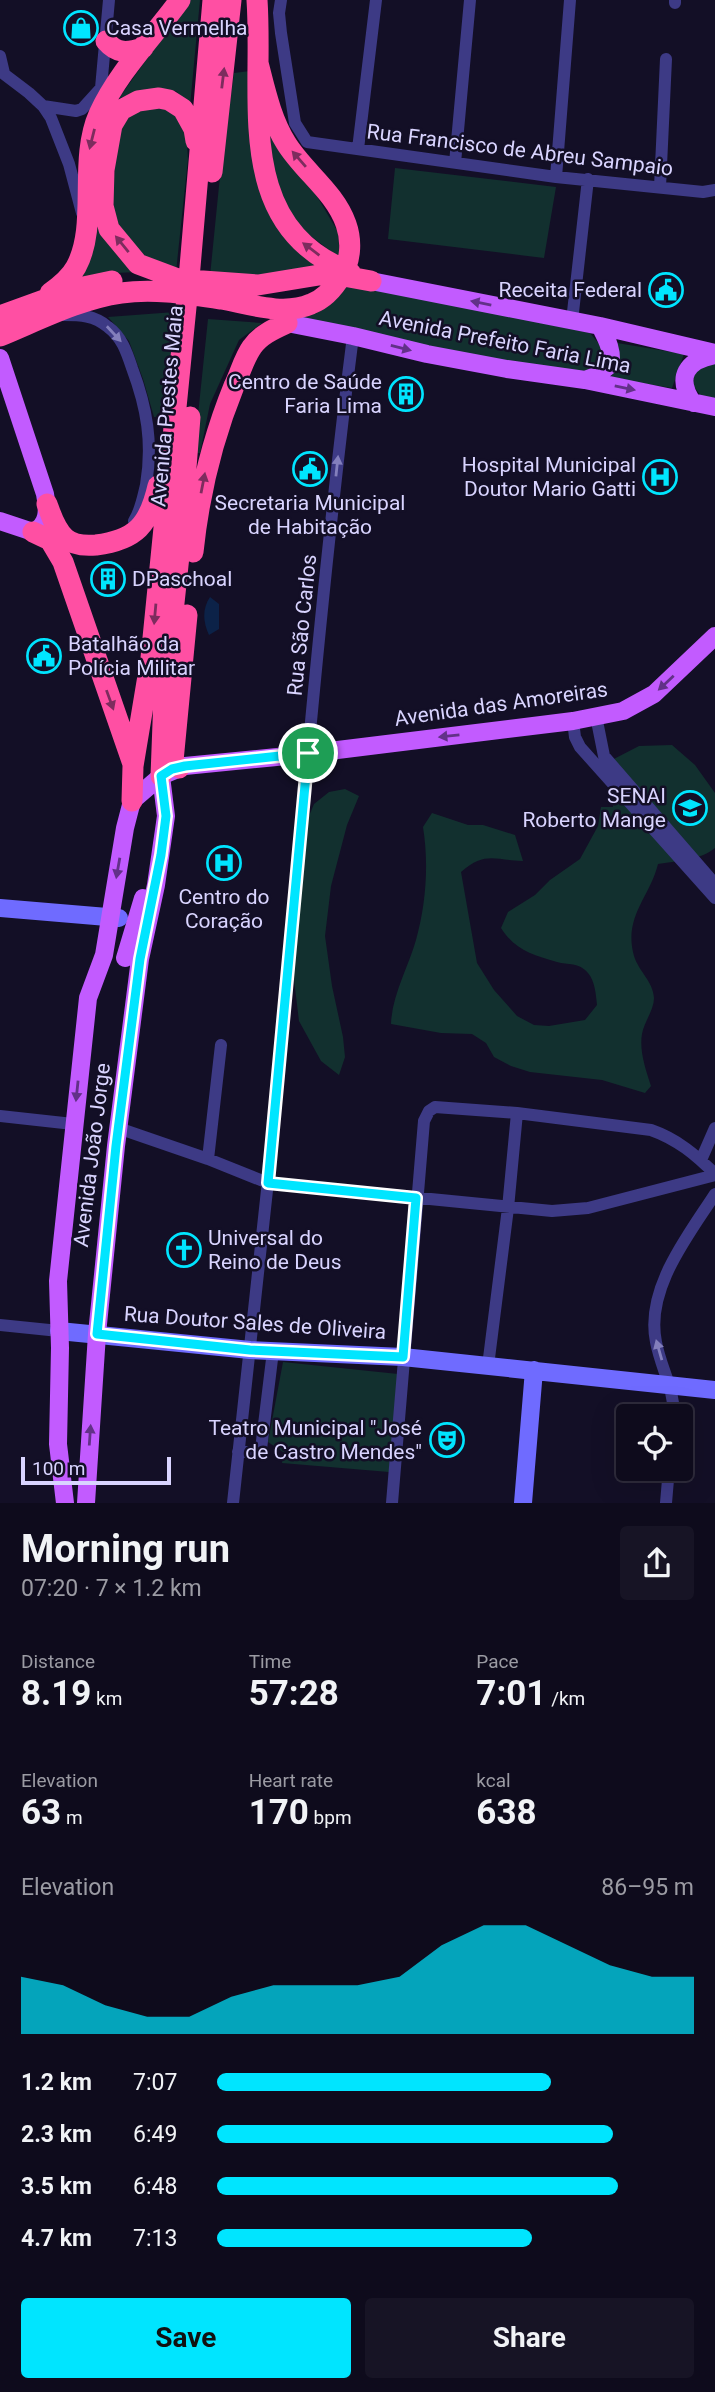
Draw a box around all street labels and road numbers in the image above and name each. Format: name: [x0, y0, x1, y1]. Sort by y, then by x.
street label: Rua Francisco de Abreu Sampaio: [365, 119, 675, 181]
street label: Avenida Prestes Maia: [146, 304, 188, 508]
street label: Avenida Prefeito Faria Lima: [377, 306, 633, 378]
street label: Rua São Carlos: [283, 553, 321, 697]
street label: Avenida das Amoreiras: [393, 677, 609, 731]
street label: Avenida João Jorge: [69, 1062, 115, 1248]
street label: Rua Doutor Sales de Oliveira: [123, 1302, 387, 1344]

